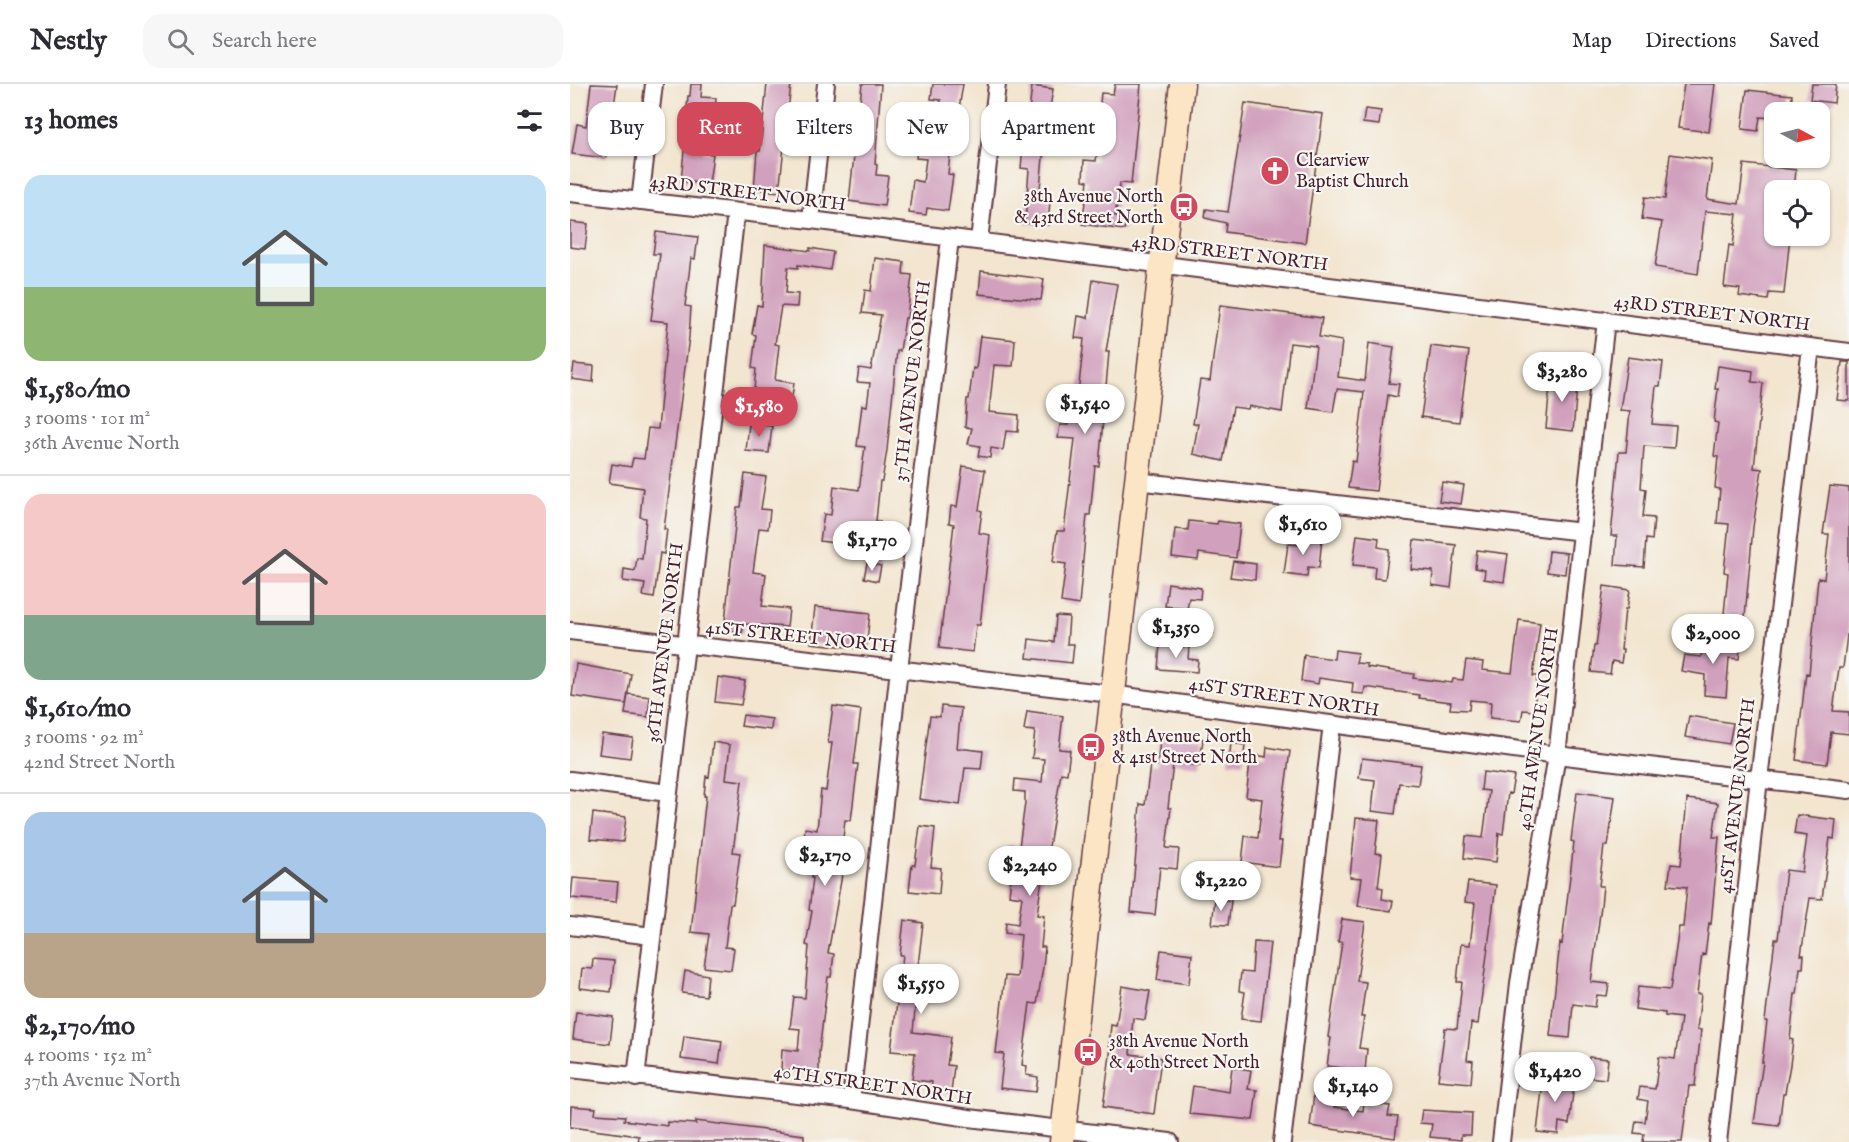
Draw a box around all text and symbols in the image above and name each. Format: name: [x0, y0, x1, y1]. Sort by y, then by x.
search box: [143, 14, 563, 68]
text: Nestly: [30, 24, 107, 59]
icon: search: [164, 25, 197, 58]
text: Search here: [212, 27, 317, 55]
text: Map: [1572, 28, 1612, 55]
text: Directions: [1645, 28, 1736, 55]
text: Saved: [1769, 28, 1819, 55]
chip: Buy: [588, 102, 665, 156]
chip: Rent: [677, 102, 763, 156]
chip: Filters: [775, 102, 874, 156]
chip: New: [886, 102, 969, 156]
chip: Apartment: [981, 102, 1116, 156]
north arrow: [1764, 102, 1830, 168]
map controls: [1764, 102, 1830, 246]
text: 13 homes: [24, 104, 118, 137]
icon: filters: [513, 104, 546, 137]
place label: Clearview Baptist Church: [1296, 150, 1409, 194]
church icon: Clearview Baptist Church: [1259, 155, 1291, 187]
street label: 43RD STREET NORTH: [649, 171, 847, 217]
button: locate: [1764, 180, 1830, 246]
place label: 38th Avenue North & 43rd Street North: [1014, 186, 1163, 230]
bus stop icon: 38th Avenue North & 43rd Street North: [1168, 191, 1200, 223]
icon: home: [231, 214, 339, 322]
street label: 43RD STREET NORTH: [1131, 231, 1329, 277]
street label: 37TH AVENUE NORTH: [889, 279, 937, 483]
street label: 43RD STREET NORTH: [1613, 291, 1811, 337]
pin: $3,280: [1513, 352, 1611, 403]
text: $3,280: [1537, 359, 1587, 384]
text: $1,580/mo: [24, 373, 130, 406]
pin: $1,540: [1036, 384, 1134, 435]
pin: $1,580: [710, 387, 808, 438]
text: $1,540: [1060, 391, 1110, 416]
text: $1,580: [735, 394, 783, 419]
text: 3 rooms · 101 m²: [24, 406, 150, 431]
text: 36th Avenue North: [24, 431, 180, 456]
pin: $1,610: [1254, 505, 1352, 556]
text: $1,610: [1278, 512, 1328, 537]
pin: $1,170: [823, 521, 921, 572]
text: $1,170: [847, 528, 897, 553]
icon: home: [231, 533, 339, 641]
street label: 36TH AVENUE NORTH: [642, 542, 690, 744]
pin: $1,350: [1127, 608, 1225, 659]
pin: $2,000: [1664, 614, 1762, 665]
text: $1,350: [1152, 615, 1200, 640]
street label: 41ST STREET NORTH: [704, 617, 898, 659]
text: $2,000: [1685, 621, 1741, 646]
street label: 40TH AVENUE NORTH: [1513, 626, 1565, 832]
street label: 41ST STREET NORTH: [1187, 673, 1381, 723]
text: $1,610/mo: [24, 692, 131, 725]
street label: 41ST AVENUE NORTH: [1715, 697, 1761, 895]
text: 3 rooms · 92 m²: [24, 725, 144, 750]
place label: 38th Avenue North & 41st Street North: [1112, 726, 1258, 770]
bus stop icon: 38th Avenue North & 41st Street North: [1075, 731, 1107, 763]
text: 42nd Street North: [24, 750, 175, 775]
pin: $2,170: [776, 836, 874, 887]
text: $2,170: [799, 843, 851, 868]
pin: $2,240: [981, 846, 1079, 897]
icon: home: [231, 851, 339, 959]
text: $2,240: [1003, 853, 1057, 878]
pin: $1,220: [1172, 861, 1270, 912]
text: $1,220: [1195, 868, 1247, 893]
pin: $1,550: [872, 964, 970, 1015]
text: $1,550: [897, 971, 945, 996]
text: $2,170/mo: [24, 1010, 135, 1043]
place label: 38th Avenue North & 40th Street North: [1109, 1031, 1260, 1075]
bus stop icon: 38th Avenue North & 40th Street North: [1072, 1036, 1104, 1068]
text: 4 rooms · 152 m²: [24, 1043, 152, 1068]
pin: $1,420: [1506, 1052, 1604, 1103]
text: $1,420: [1528, 1059, 1582, 1084]
street label: 40TH STREET NORTH: [772, 1061, 974, 1111]
pin: $1,140: [1304, 1067, 1402, 1118]
text: 37th Avenue North: [24, 1068, 181, 1093]
text: $1,140: [1328, 1074, 1378, 1099]

